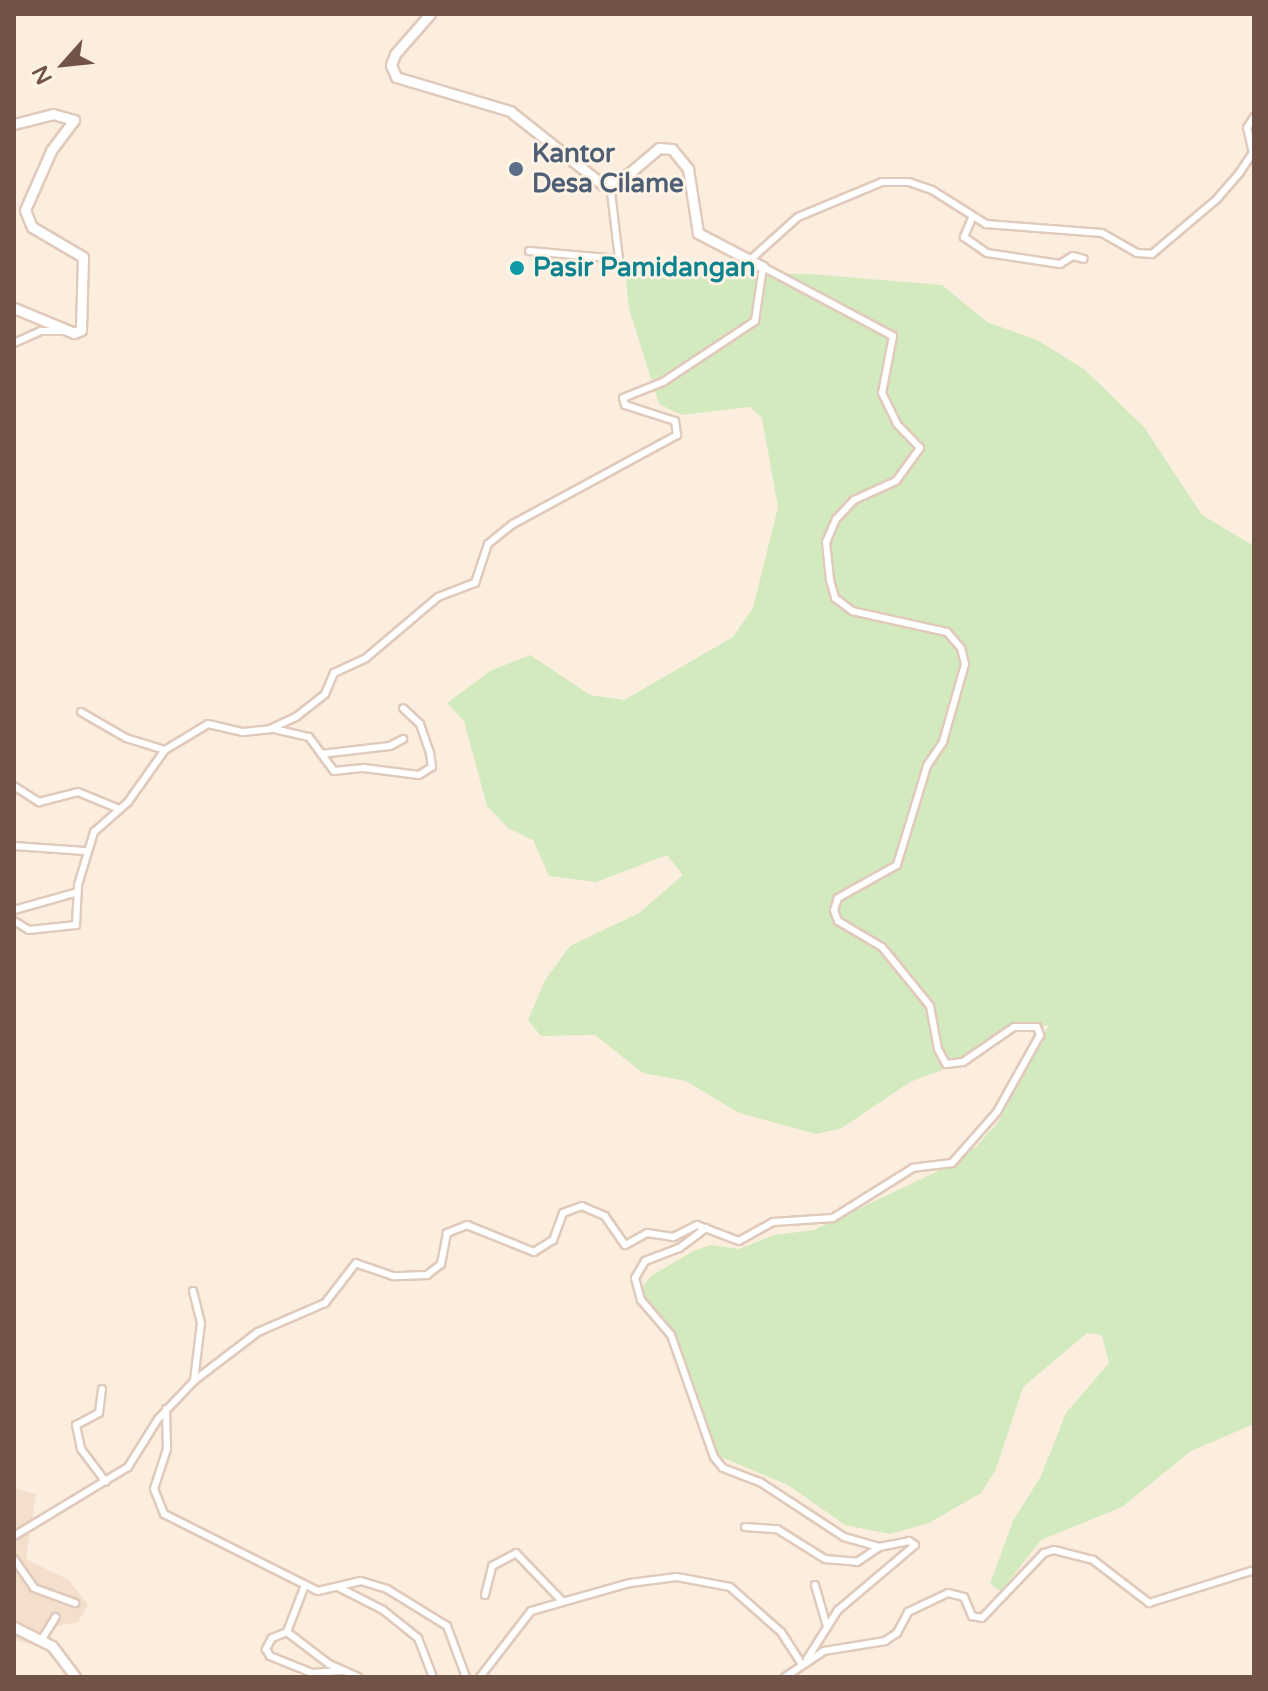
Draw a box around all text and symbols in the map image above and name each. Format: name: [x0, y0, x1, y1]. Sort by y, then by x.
north arrow: [24, 24, 104, 104]
text: N: [27, 61, 58, 89]
place label: Kantor Desa Cilame: [532, 138, 684, 200]
marker: Kantor Desa Cilame: [507, 160, 525, 178]
place label: Pasir Pamidangan: [533, 252, 756, 284]
marker: Pasir Pamidangan: [508, 259, 526, 277]

